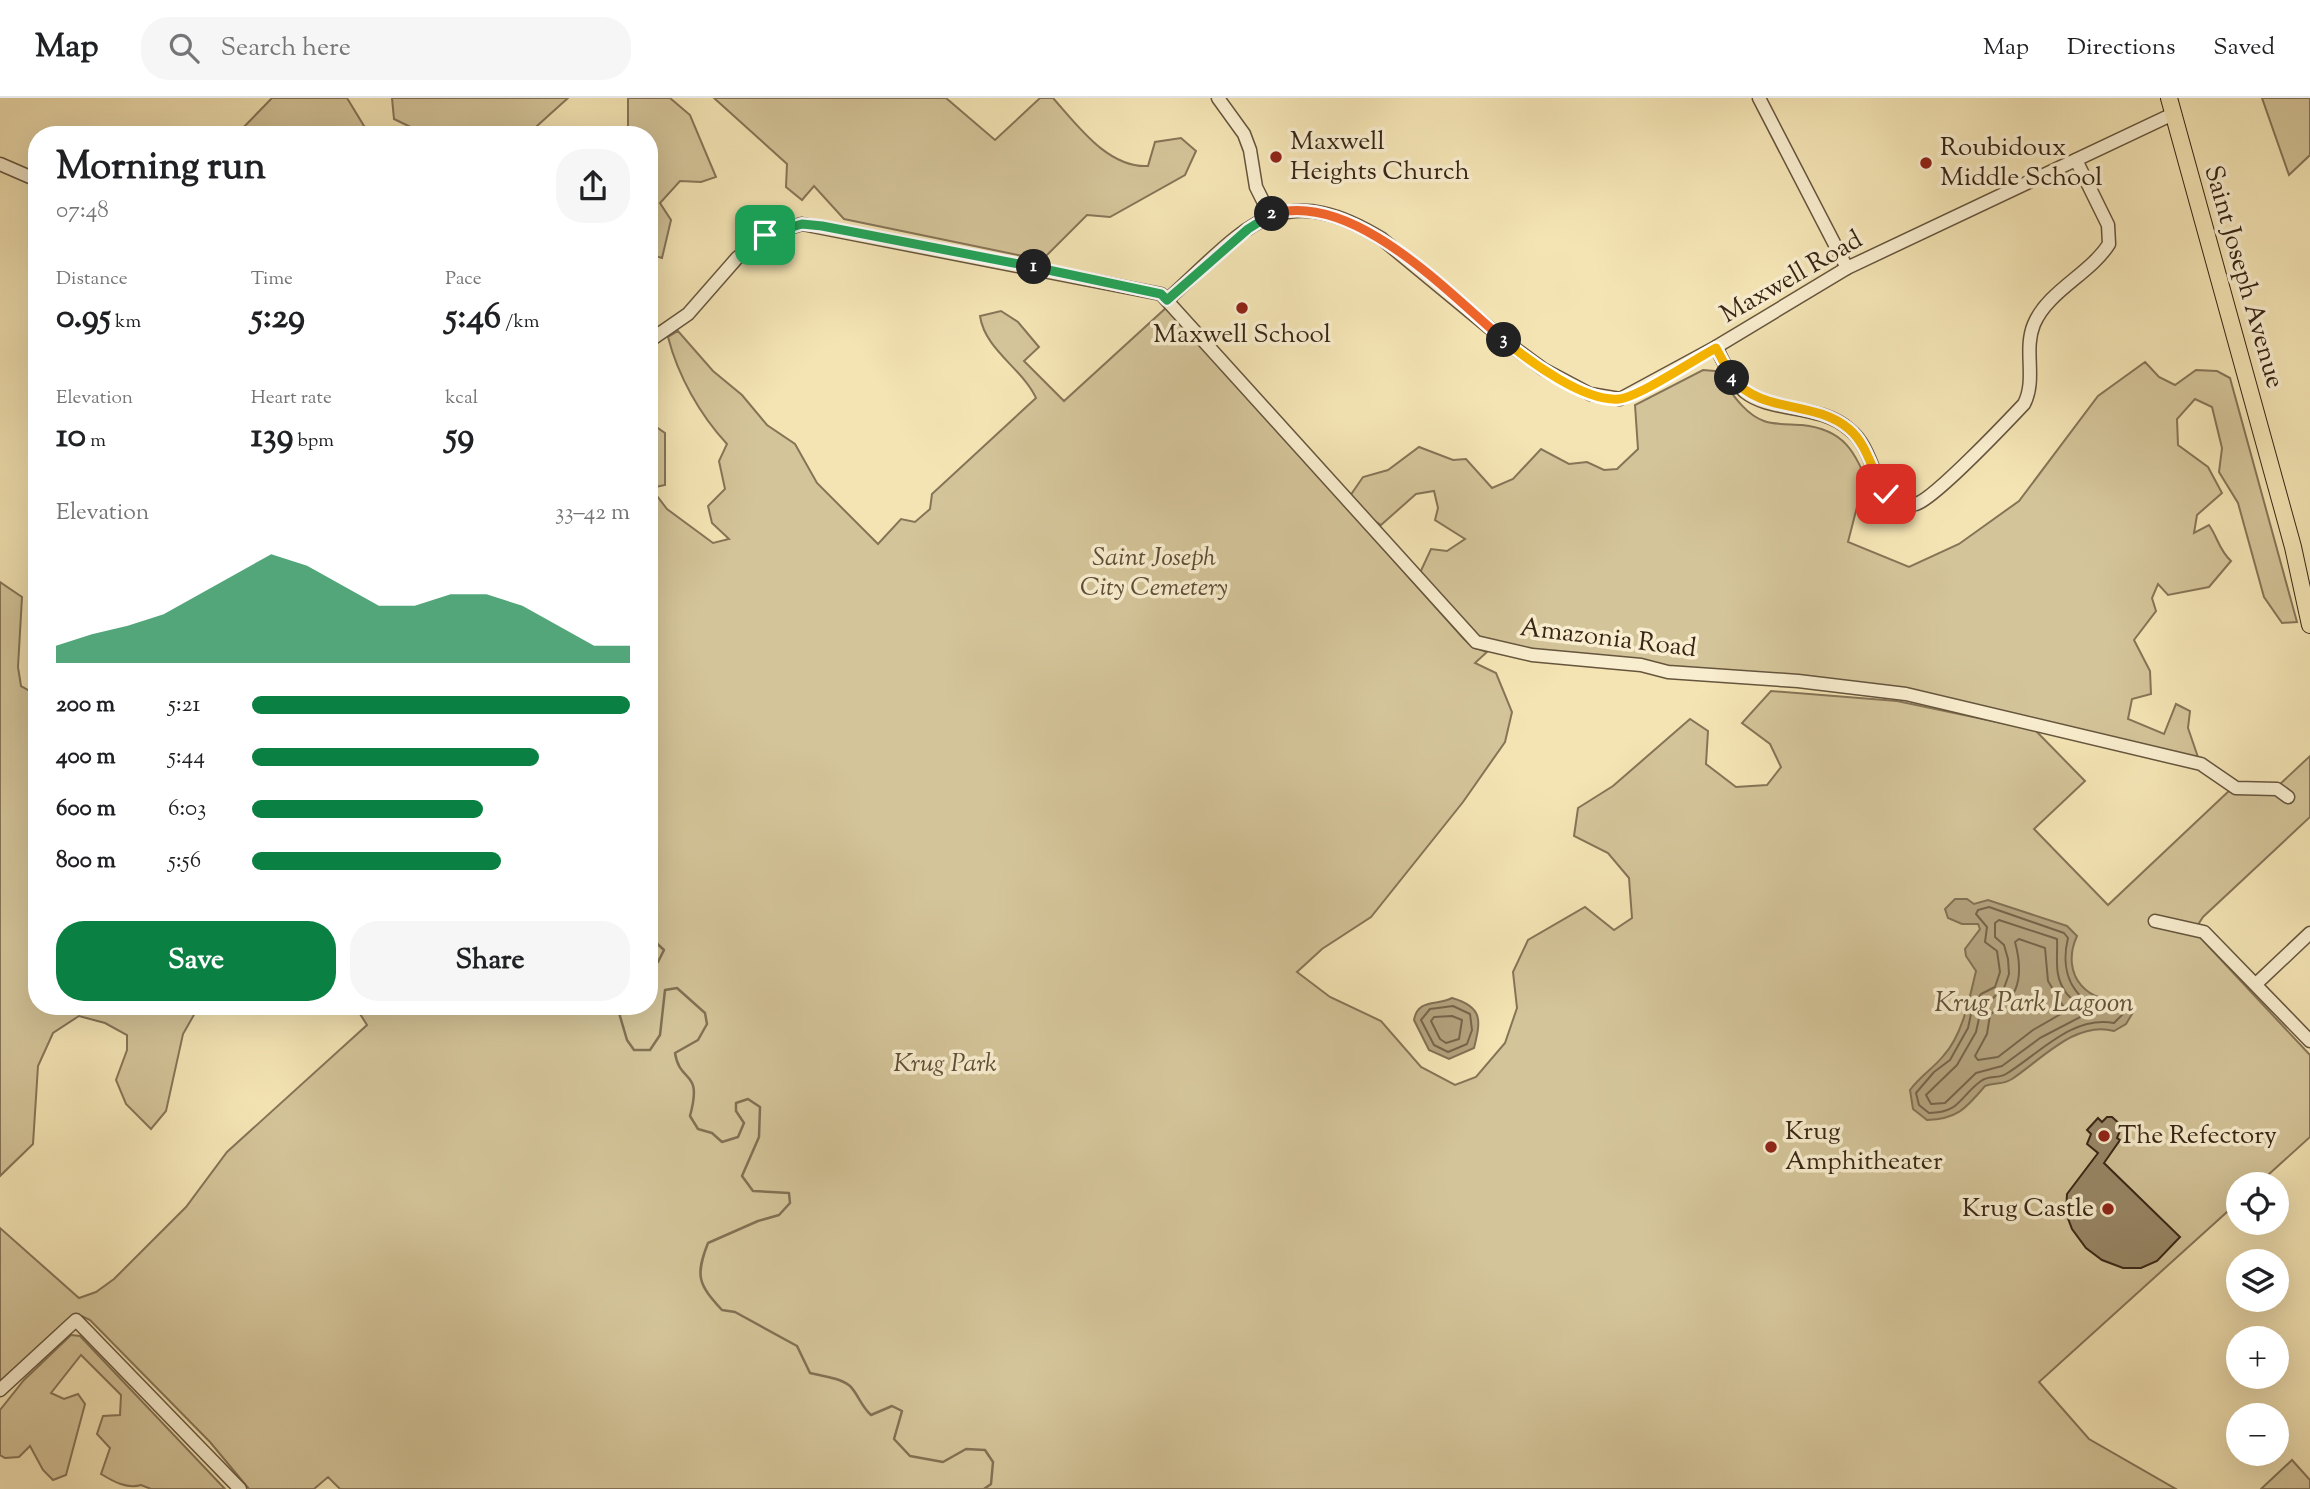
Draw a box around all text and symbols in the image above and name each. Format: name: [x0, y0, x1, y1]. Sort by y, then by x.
search box: [141, 17, 631, 80]
text: Map: [35, 24, 99, 72]
icon: search: [165, 29, 203, 67]
text: Search here: [221, 30, 351, 67]
text: Map: [1983, 31, 2029, 65]
text: Directions: [2067, 31, 2175, 65]
text: Saved: [2213, 31, 2275, 65]
place label: Maxwell Heights Church: [1290, 124, 1470, 191]
place label: Roubidoux Middle School: [1940, 130, 2103, 197]
text: Morning run: [56, 142, 266, 196]
button: share: [556, 149, 630, 223]
marker: Maxwell Heights Church: [1268, 149, 1284, 165]
marker: Roubidoux Middle School: [1918, 155, 1934, 171]
street label: Saint Joseph Avenue: [2193, 161, 2293, 393]
text: 07:48: [56, 195, 109, 228]
pin: 2: [1254, 197, 1290, 232]
text: 2: [1267, 200, 1276, 227]
pin: [735, 205, 795, 265]
icon: arrive: [746, 216, 784, 254]
street label: Maxwell Road: [1714, 222, 1870, 334]
pin: 1: [1016, 250, 1052, 284]
text: 1: [1030, 253, 1037, 280]
text: Distance: [56, 266, 128, 293]
text: Time: [251, 266, 293, 293]
text: Pace: [445, 266, 482, 293]
text: 0.95: [56, 293, 111, 344]
text: 5:29: [251, 293, 305, 344]
text: 5:46: [445, 293, 501, 344]
marker: Maxwell School: [1234, 300, 1250, 316]
text: km: [111, 309, 141, 336]
text: /km: [501, 309, 540, 336]
place label: Maxwell School: [1153, 317, 1331, 354]
pin: 3: [1486, 322, 1522, 358]
text: 3: [1500, 326, 1507, 353]
pin: 4: [1714, 360, 1750, 396]
text: 4: [1727, 364, 1736, 391]
text: Elevation: [56, 385, 133, 412]
text: Heart rate: [251, 385, 332, 412]
text: kcal: [445, 385, 478, 412]
text: 10: [56, 412, 86, 463]
text: 139: [251, 412, 293, 463]
text: 59: [445, 412, 474, 463]
text: m: [86, 428, 106, 455]
text: bpm: [293, 428, 334, 455]
pin: [1856, 464, 1916, 524]
icon: check: [1867, 475, 1905, 513]
text: Elevation: [56, 497, 149, 530]
text: 33–42 m: [555, 497, 630, 530]
park label: Saint Joseph City Cemetery: [1080, 540, 1228, 607]
street label: Amazonia Road: [1518, 610, 1699, 668]
text: 200 m: [56, 689, 115, 722]
text: 5:21: [168, 689, 200, 722]
text: 400 m: [56, 741, 116, 774]
text: 5:44: [168, 741, 205, 774]
text: 600 m: [56, 793, 116, 826]
text: 6:03: [168, 793, 206, 826]
text: 800 m: [56, 845, 116, 878]
text: 5:56: [168, 845, 201, 878]
button: Save: [56, 921, 336, 1001]
button: Share: [350, 921, 630, 1001]
water label: Krug Park Lagoon: [1934, 984, 2134, 1024]
park label: Krug Park: [893, 1046, 997, 1083]
place label: Krug Amphitheater: [1785, 1114, 1943, 1181]
place label: The Refectory: [2118, 1118, 2277, 1155]
marker: The Refectory: [2096, 1128, 2112, 1144]
marker: Krug Amphitheater: [1763, 1139, 1779, 1155]
map controls: [2226, 1172, 2289, 1466]
button: locate: [2226, 1172, 2289, 1235]
place label: Krug Castle: [1962, 1191, 2094, 1228]
marker: Krug Castle: [2100, 1201, 2116, 1217]
button: layers: [2226, 1249, 2289, 1312]
button: +: [2226, 1326, 2289, 1389]
button: −: [2226, 1403, 2289, 1466]

